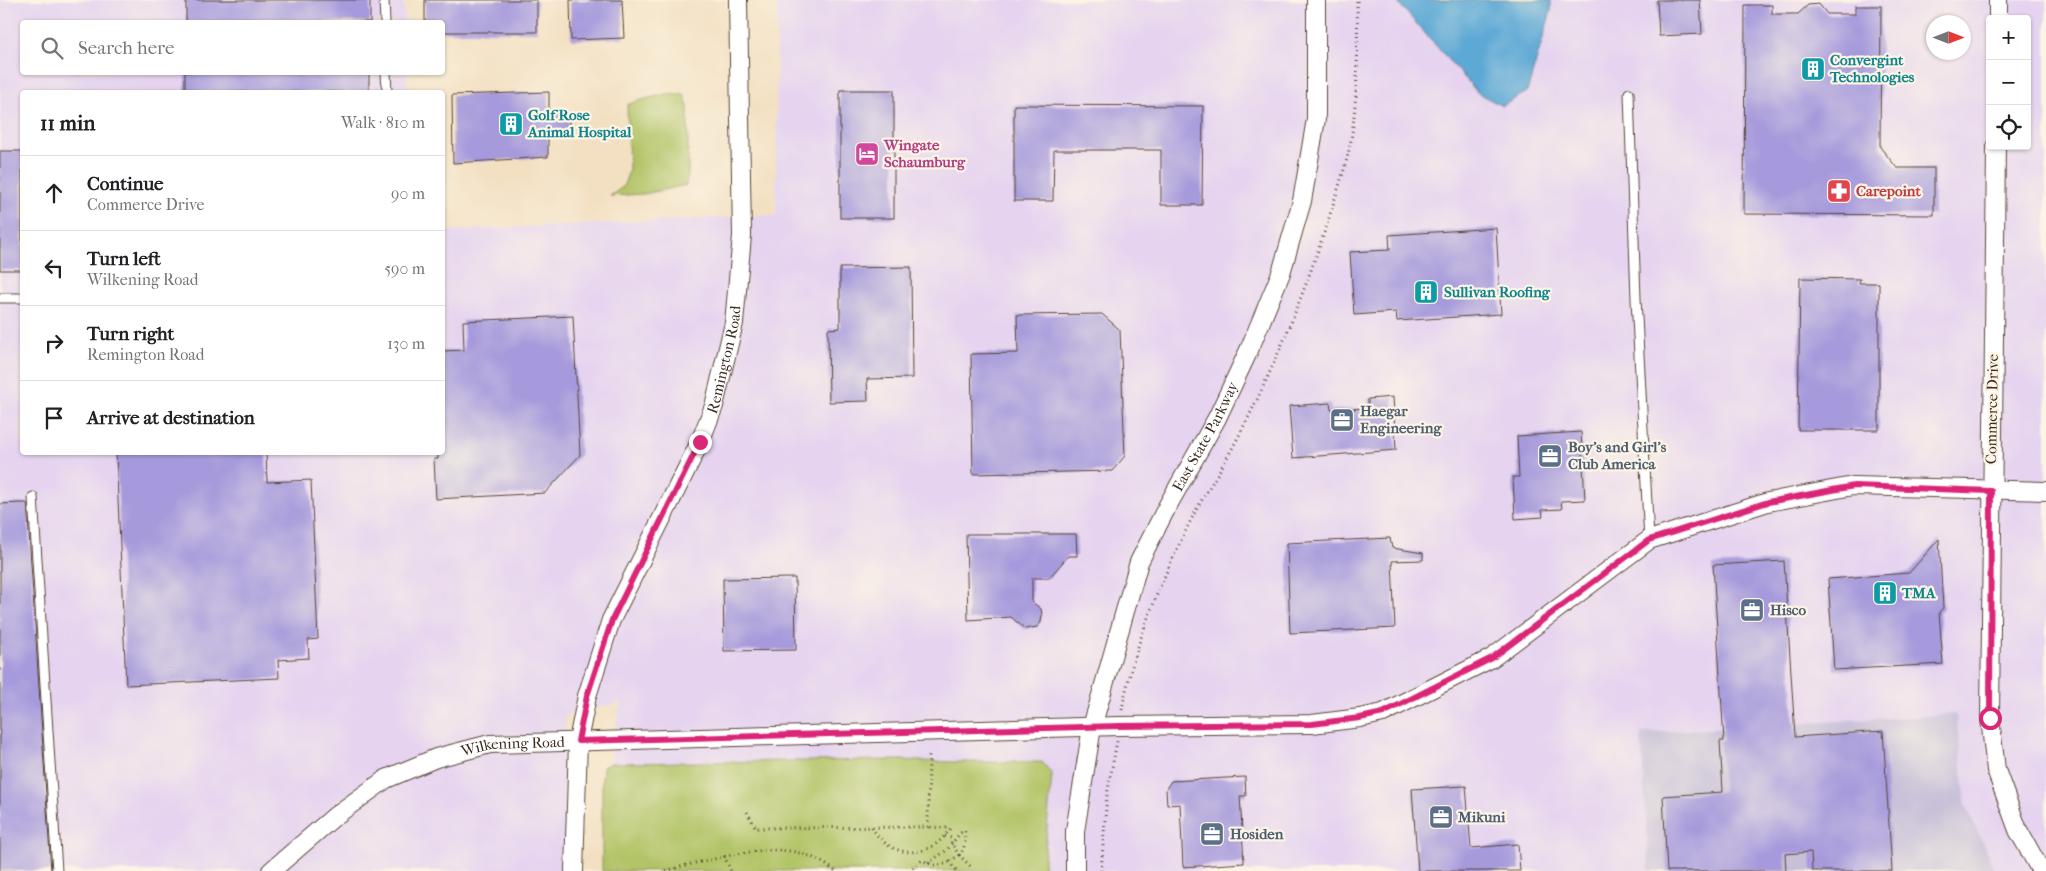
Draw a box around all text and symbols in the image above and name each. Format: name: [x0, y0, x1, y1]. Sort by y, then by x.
north arrow: [1926, 15, 1971, 60]
map controls: [1986, 15, 2031, 150]
button: +: [1986, 15, 2031, 60]
search box: [20, 20, 445, 75]
icon: search: [38, 34, 66, 62]
text: Search here: [78, 37, 174, 59]
place label: Convergint Technologies: [1829, 51, 1915, 86]
building icon: Convergint Technologies: [1800, 56, 1826, 82]
button: −: [1986, 60, 2031, 105]
button: locate: [1986, 105, 2031, 150]
place label: Golf Rose Animal Hospital: [527, 106, 632, 141]
text: 11 min: [40, 111, 95, 135]
building icon: Golf Rose Animal Hospital: [498, 111, 524, 137]
text: Walk · 810 m: [341, 113, 425, 132]
place label: Wingate Schaumburg: [883, 136, 966, 171]
hotel icon: Wingate Schaumburg: [854, 141, 880, 167]
text: Continue: [87, 173, 163, 195]
pharmacy icon: Carepoint: [1826, 178, 1852, 204]
icon: ahead: [40, 179, 68, 207]
place label: Carepoint: [1856, 182, 1921, 200]
text: 90 m: [391, 184, 425, 203]
text: Commerce Drive: [87, 195, 205, 214]
text: Turn left: [87, 248, 161, 270]
icon: left: [40, 254, 68, 282]
text: 590 m: [384, 259, 425, 278]
text: Wilkening Road: [87, 270, 199, 289]
building icon: Sullivan Roofing: [1413, 279, 1439, 305]
place label: Sullivan Roofing: [1444, 283, 1551, 301]
street label: Remington Road: [703, 304, 745, 416]
text: Turn right: [87, 323, 174, 345]
icon: right: [40, 329, 68, 357]
text: 130 m: [387, 334, 425, 353]
text: Remington Road: [87, 345, 204, 364]
street label: Commerce Drive: [1982, 353, 2002, 464]
street label: East State Parkway: [1169, 378, 1242, 494]
place label: Haegar Engineering: [1360, 402, 1442, 437]
icon: arrive: [40, 404, 68, 432]
text: Arrive at destination: [87, 407, 255, 429]
office icon: Haegar Engineering: [1329, 407, 1355, 433]
route end: [689, 431, 712, 454]
place label: Boy's and Girl's Club America: [1568, 438, 1667, 473]
office icon: Boy's and Girl's Club America: [1537, 443, 1563, 469]
building icon: TMA: [1872, 580, 1898, 606]
place label: TMA: [1901, 584, 1937, 602]
office icon: Hisco: [1739, 597, 1765, 623]
place label: Hisco: [1770, 601, 1806, 619]
route start: [1979, 707, 2002, 730]
street label: Wilkening Road: [458, 733, 566, 760]
office icon: Mikuni: [1428, 804, 1454, 830]
place label: Mikuni: [1457, 808, 1506, 826]
office icon: Hosiden: [1199, 821, 1225, 847]
place label: Hosiden: [1230, 825, 1284, 843]

